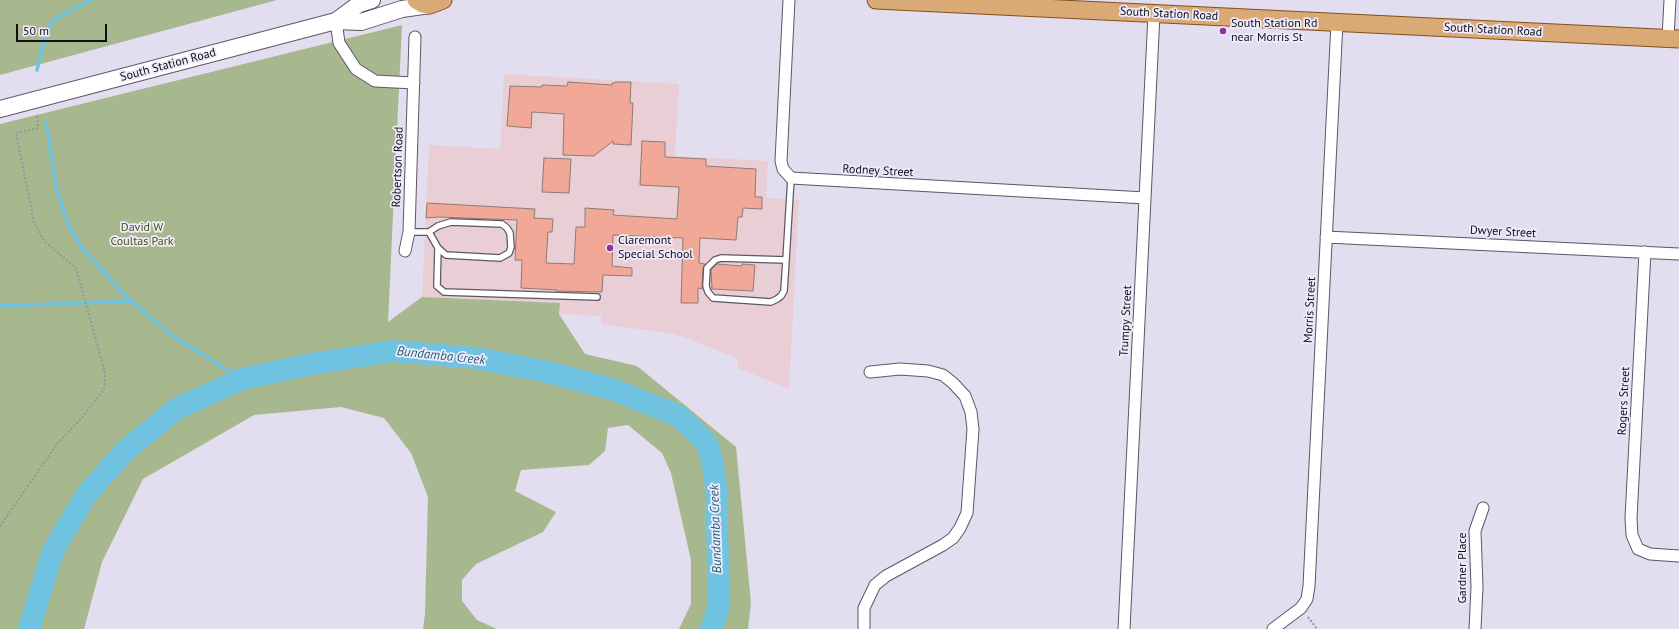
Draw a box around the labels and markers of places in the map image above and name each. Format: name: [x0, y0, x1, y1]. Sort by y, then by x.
place label: South Station Rd near Morris St: [1231, 17, 1318, 45]
marker: South Station Rd near Morris St: [1218, 26, 1228, 36]
place label: Claremont Special School: [618, 234, 693, 262]
marker: Claremont Special School: [605, 243, 615, 253]

